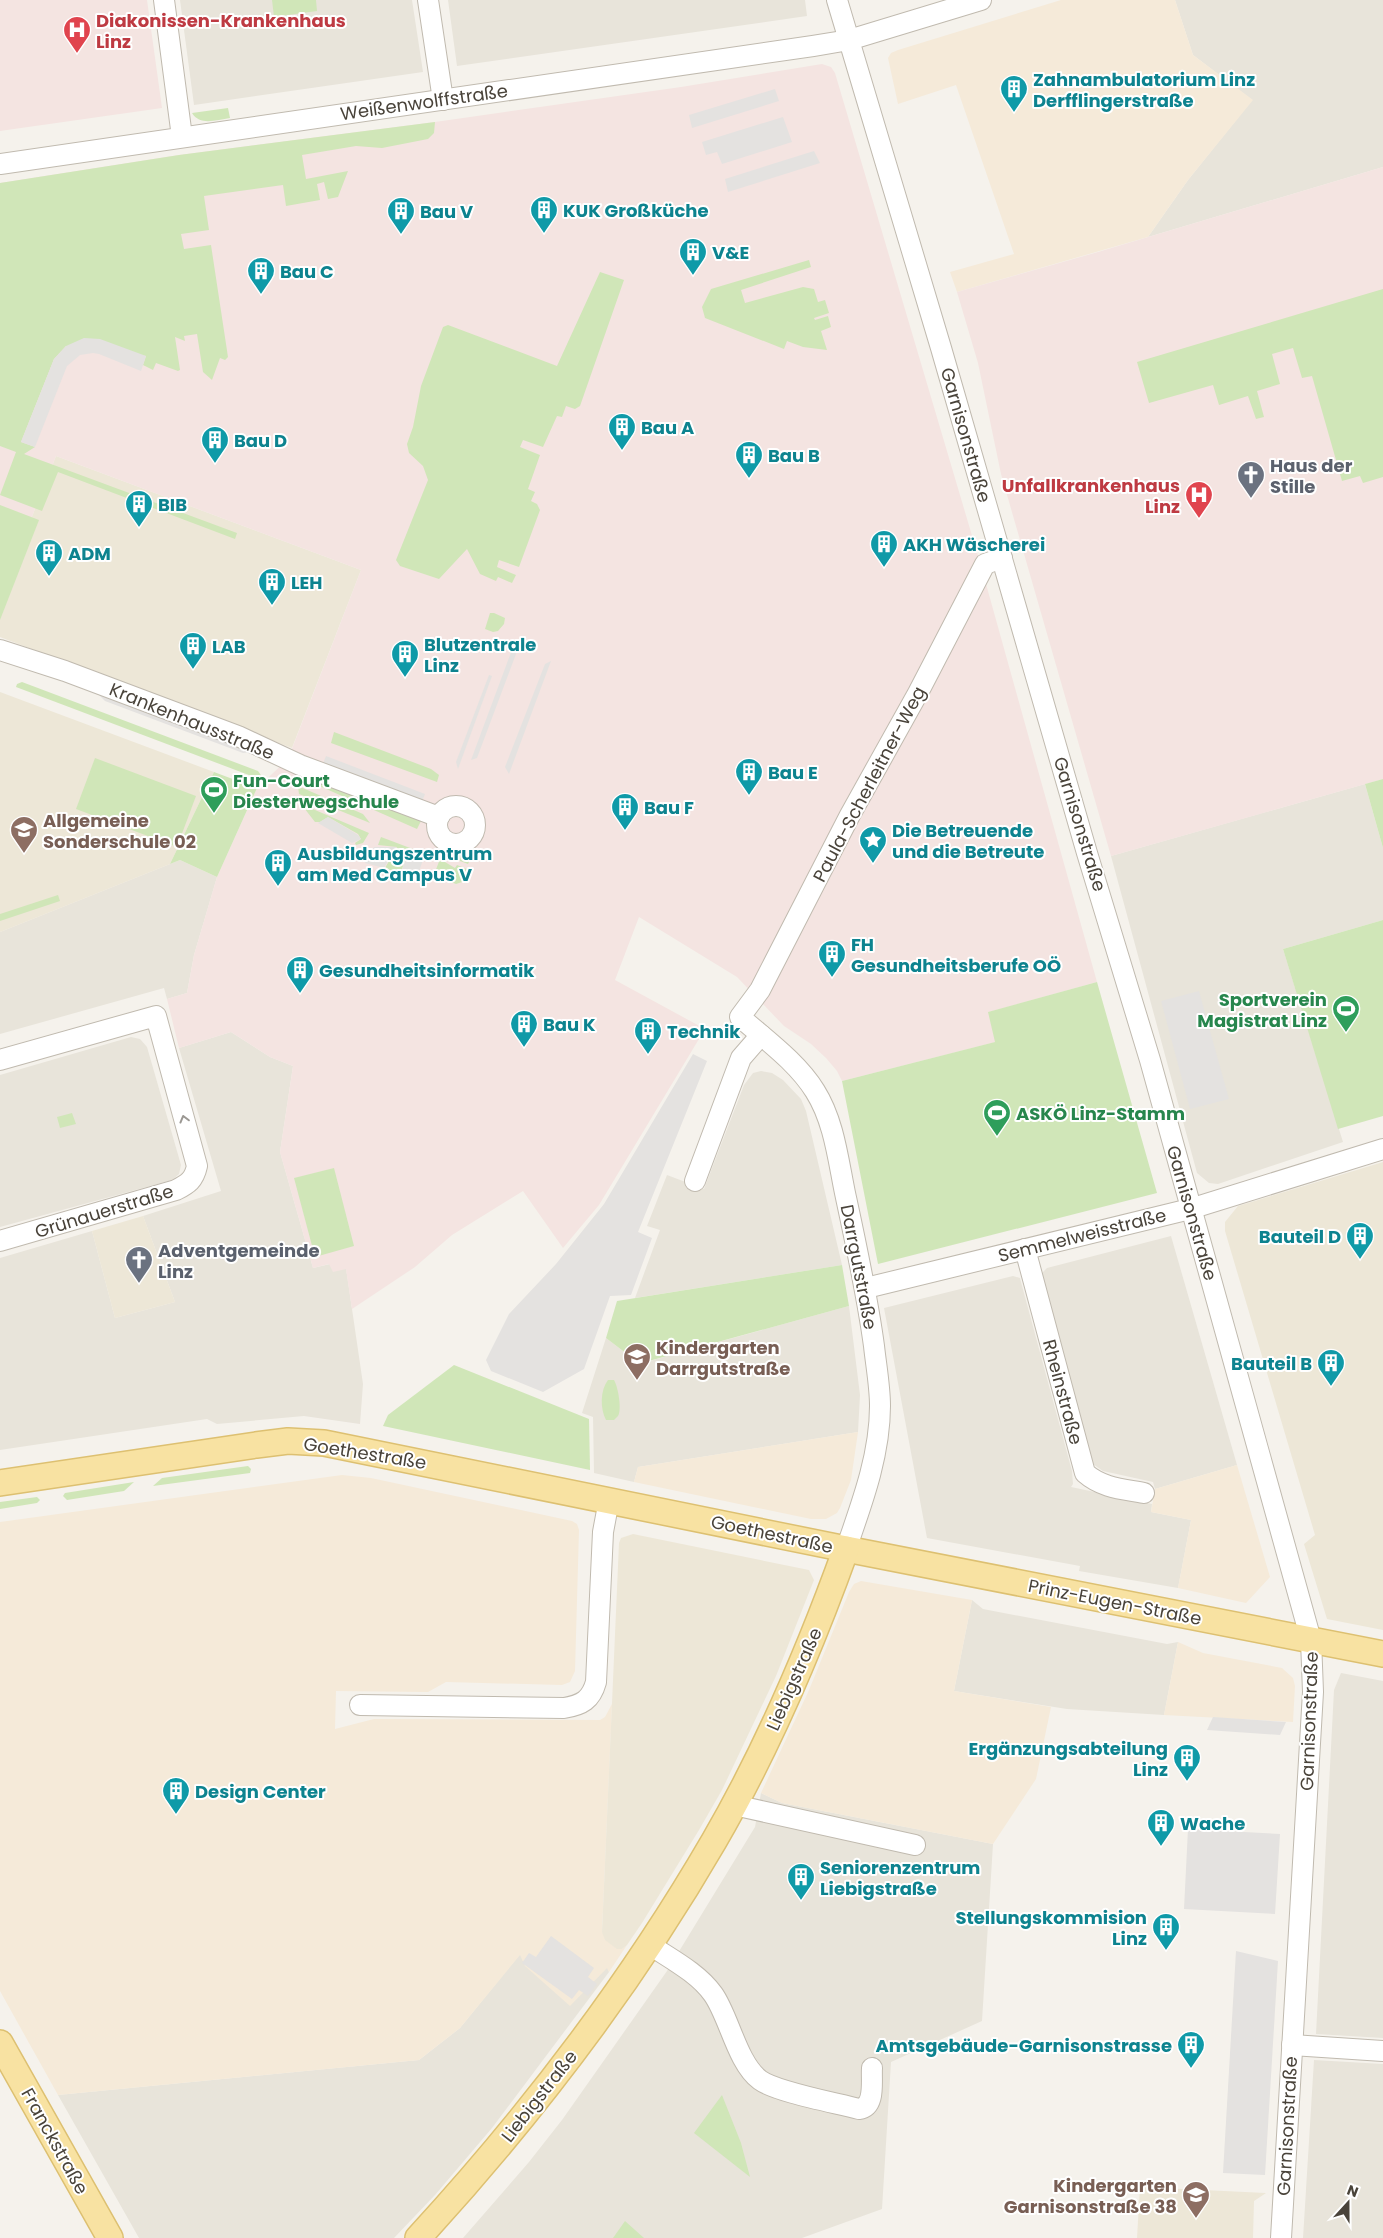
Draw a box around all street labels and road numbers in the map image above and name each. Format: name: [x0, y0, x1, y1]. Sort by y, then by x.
street label: Weißenwolffstraße: [339, 78, 509, 126]
street label: Garnisonstraße: [935, 364, 997, 506]
street label: Krankenhausstraße: [106, 676, 278, 766]
street label: Paula-Scherleitner-Weg: [807, 682, 931, 886]
street label: Garnisonstraße: [1048, 754, 1112, 894]
street label: Garnisonstraße: [1161, 1142, 1223, 1284]
street label: Grünauerstraße: [32, 1178, 176, 1244]
street label: Darrgutstraße: [835, 1202, 883, 1332]
street label: Semmelweisstraße: [995, 1202, 1169, 1268]
street label: Rheinstraße: [1037, 1337, 1089, 1447]
street label: Goethestraße: [302, 1431, 428, 1475]
street label: Goethestraße: [709, 1509, 835, 1559]
street label: Prinz-Eugen-Straße: [1026, 1573, 1204, 1631]
street label: Liebigstraße: [760, 1623, 828, 1735]
street label: Garnisonstraße: [1294, 1651, 1324, 1791]
street label: Liebigstraße: [495, 2045, 583, 2147]
street label: Garnisonstraße: [1271, 2056, 1303, 2196]
street label: Franckstraße: [15, 2083, 95, 2199]

